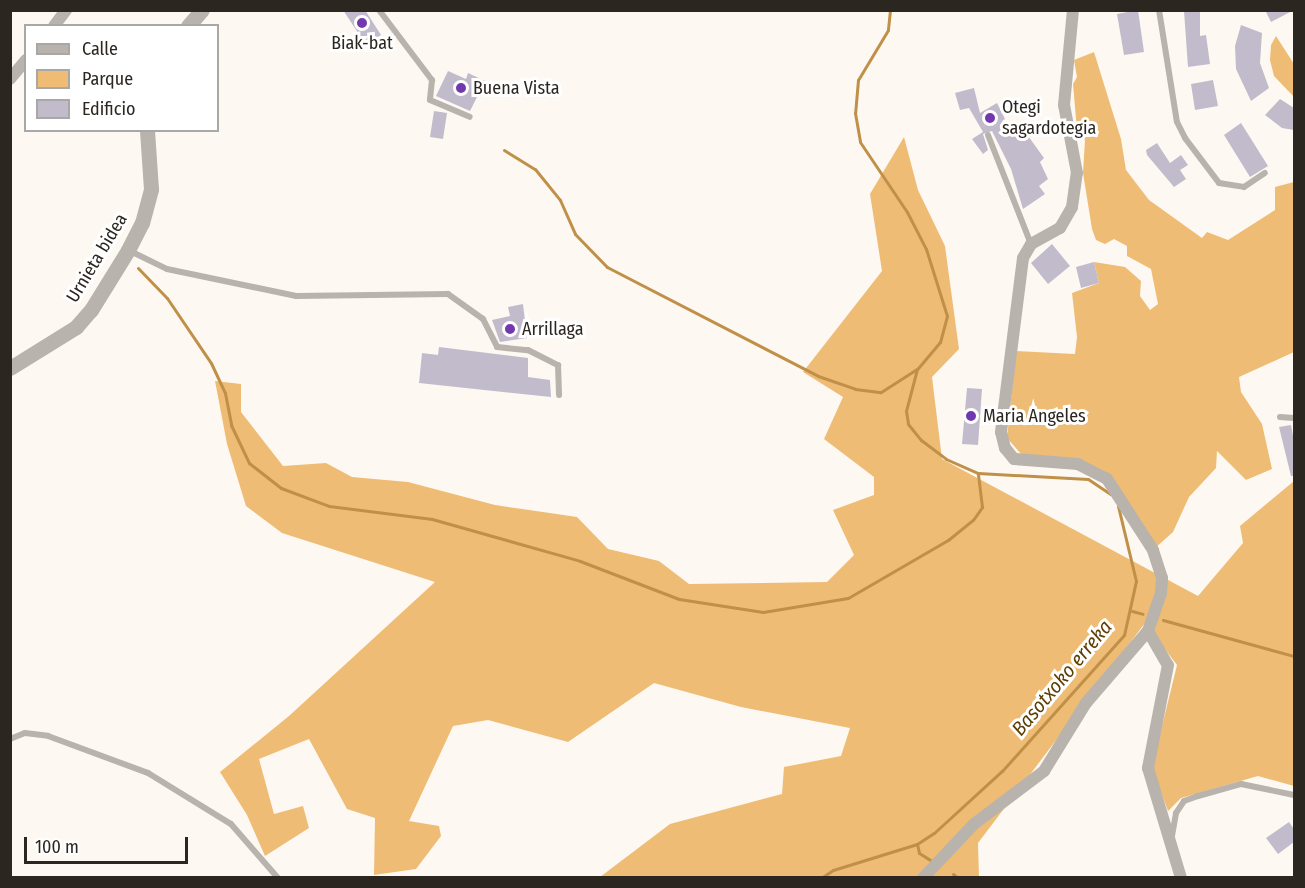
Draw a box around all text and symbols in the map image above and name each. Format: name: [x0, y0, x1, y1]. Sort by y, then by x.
marker: Biak-bat: [355, 16, 369, 30]
legend: [24, 24, 219, 132]
place label: Biak-bat: [331, 32, 393, 54]
text: Calle: [82, 38, 118, 60]
text: Parque: [82, 68, 133, 90]
place label: Buena Vista: [473, 77, 560, 99]
marker: Buena Vista: [454, 81, 468, 95]
place label: Otegi sagardotegia: [1002, 97, 1096, 140]
text: Edificio: [82, 98, 135, 120]
marker: Otegi sagardotegia: [983, 111, 997, 125]
street label: Urnieta bidea: [62, 210, 132, 306]
place label: Arrillaga: [522, 318, 584, 340]
marker: Arrillaga: [503, 322, 517, 336]
place label: Maria Angeles: [983, 405, 1086, 427]
marker: Maria Angeles: [964, 409, 978, 423]
water label: Basotxoko erreka: [1007, 615, 1117, 741]
scale bar: [27, 825, 190, 863]
text: 100 m: [35, 836, 79, 858]

